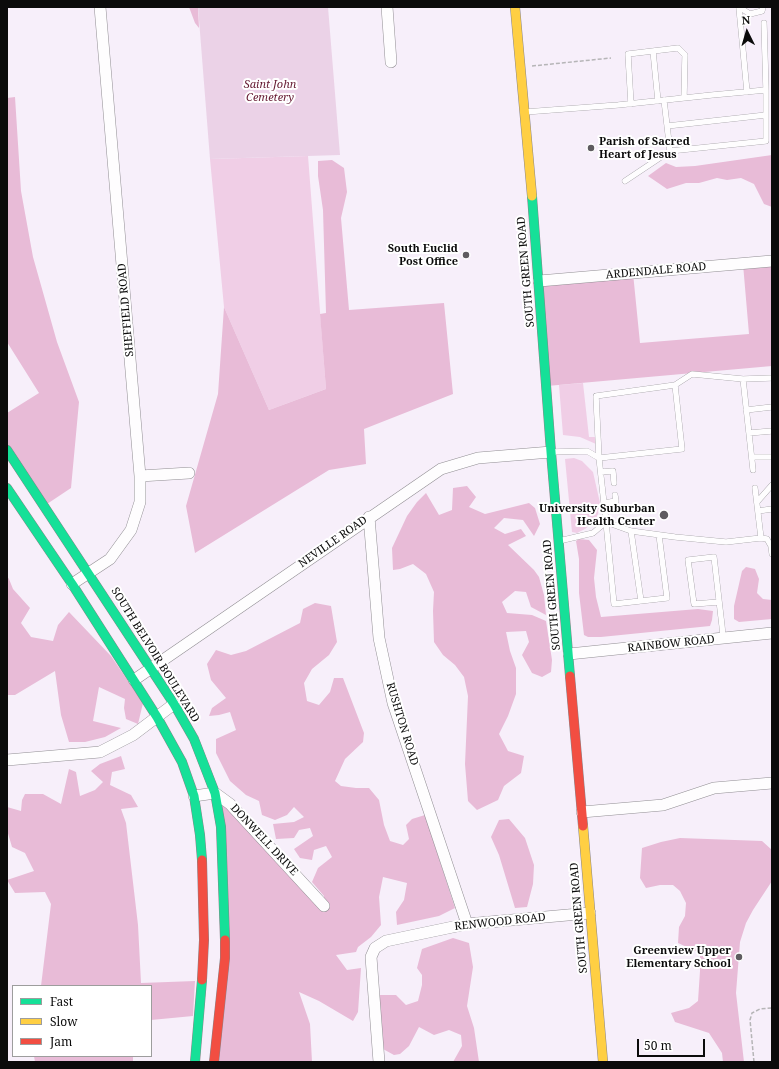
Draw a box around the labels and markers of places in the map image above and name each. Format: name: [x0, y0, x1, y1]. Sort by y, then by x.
place label: Parish of Sacred Heart of Jesus: [599, 135, 690, 161]
marker: Parish of Sacred Heart of Jesus: [586, 143, 596, 153]
place label: South Euclid Post Office: [388, 242, 458, 268]
marker: South Euclid Post Office: [461, 250, 471, 260]
place label: University Suburban Health Center: [539, 502, 655, 528]
marker: University Suburban Health Center: [658, 509, 670, 521]
place label: Greenview Upper Elementary School: [626, 944, 731, 970]
marker: Greenview Upper Elementary School: [734, 952, 744, 962]

